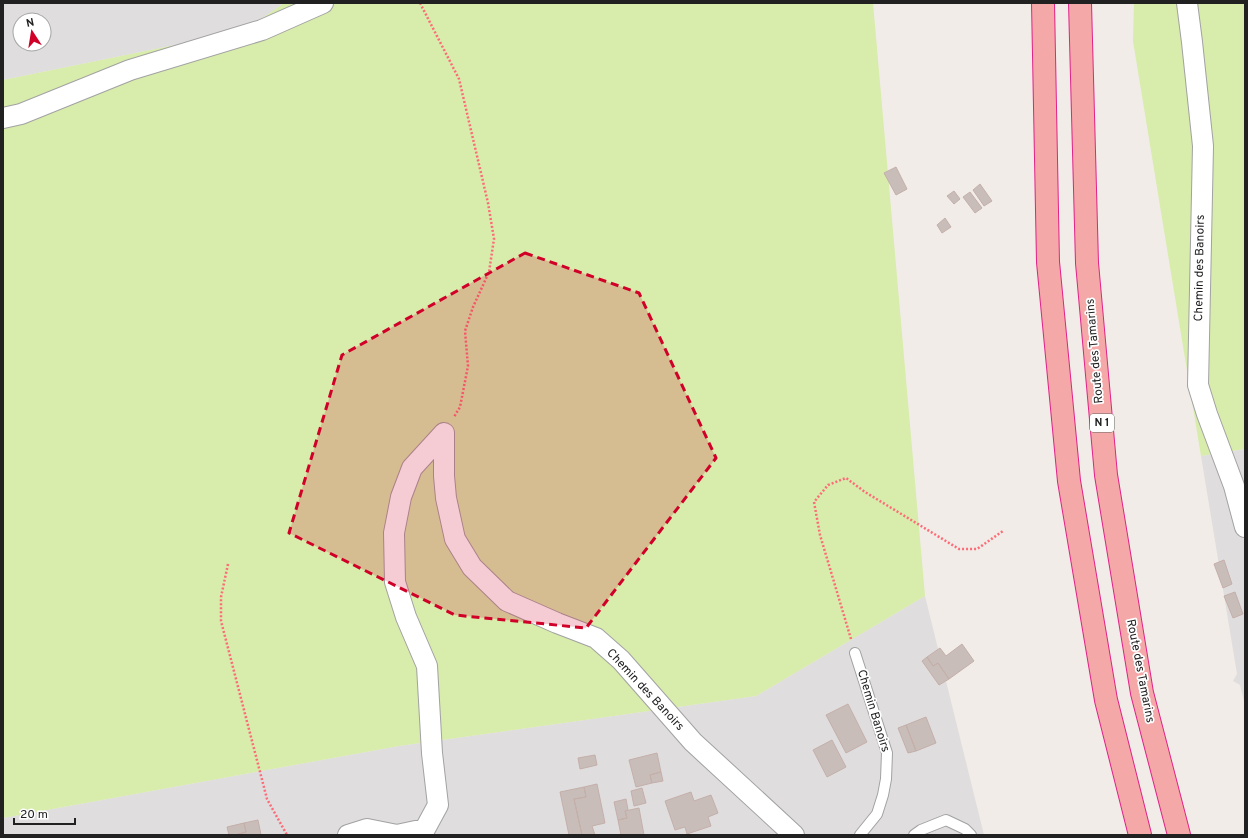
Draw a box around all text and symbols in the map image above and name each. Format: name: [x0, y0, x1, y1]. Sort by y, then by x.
north arrow: [12, 12, 52, 52]
text: N: [25, 16, 35, 31]
street label: Chemin des Banoirs: [1191, 214, 1209, 322]
street label: Route des Tamarins: [1082, 298, 1108, 404]
road number: N 1: [1090, 414, 1114, 432]
street label: Route des Tamarins: [1122, 618, 1158, 724]
street label: Chemin des Banoirs: [603, 645, 687, 735]
street label: Chemin Banoirs: [853, 668, 893, 754]
scale bar: [14, 800, 75, 826]
text: 20 m: [20, 807, 48, 823]

